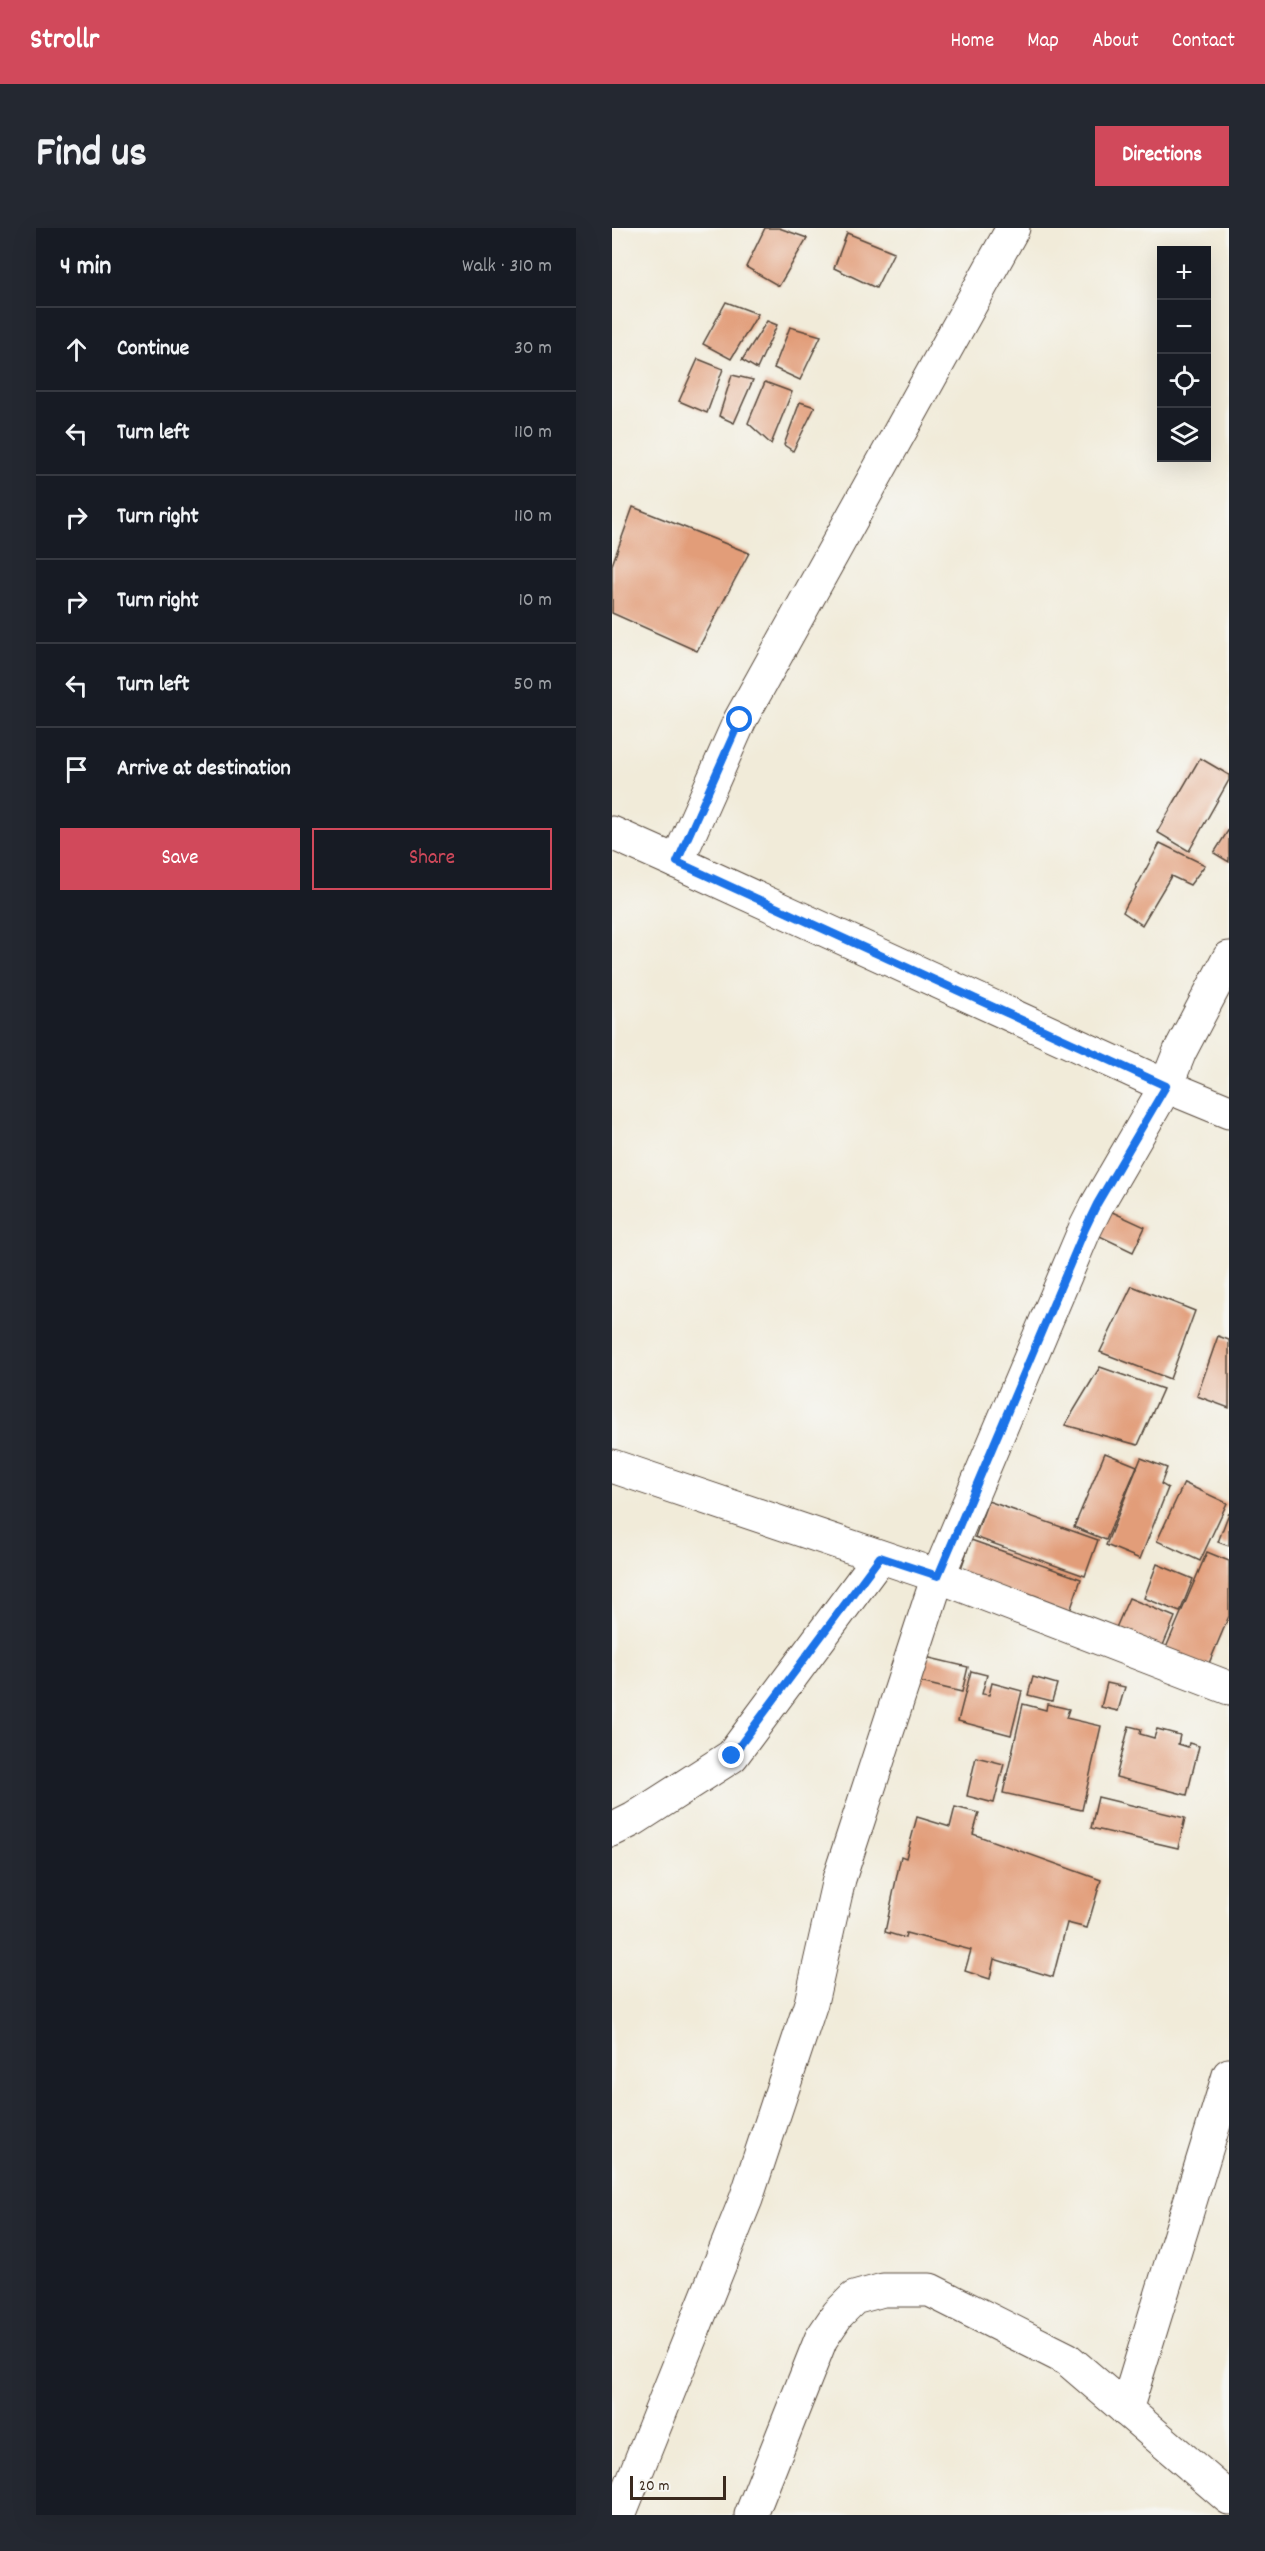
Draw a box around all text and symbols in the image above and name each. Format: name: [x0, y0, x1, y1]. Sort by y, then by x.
text: Strollr: [30, 22, 99, 62]
text: Home: [950, 27, 994, 57]
text: Map: [1027, 27, 1059, 57]
text: About: [1092, 27, 1139, 57]
text: Contact: [1172, 27, 1235, 57]
text: Find us: [36, 126, 147, 186]
button: Directions: [1095, 126, 1229, 186]
map controls: [1157, 246, 1211, 462]
button: +: [1157, 246, 1211, 300]
text: 4 min: [60, 249, 111, 286]
text: Walk · 310 m: [462, 253, 552, 281]
button: −: [1157, 300, 1211, 354]
icon: ahead: [60, 333, 93, 366]
text: Continue: [117, 334, 189, 365]
text: 30 m: [514, 335, 552, 363]
button: locate: [1157, 354, 1211, 408]
button: layers: [1157, 408, 1211, 462]
icon: left: [60, 417, 93, 450]
text: Turn left: [117, 418, 189, 449]
text: 110 m: [514, 419, 552, 447]
icon: right: [60, 501, 93, 534]
text: Turn right: [117, 502, 199, 533]
text: 110 m: [514, 503, 552, 531]
icon: right: [60, 585, 93, 618]
text: Turn right: [117, 586, 199, 617]
text: 10 m: [518, 587, 552, 615]
icon: left: [60, 669, 93, 702]
text: Turn left: [117, 670, 189, 701]
text: 50 m: [514, 671, 552, 699]
route start: [726, 706, 752, 732]
icon: arrive: [60, 753, 93, 786]
text: Arrive at destination: [117, 754, 291, 785]
button: Save: [60, 828, 300, 890]
button: Share: [312, 828, 552, 890]
route end: [718, 1742, 744, 1768]
scale bar: [630, 2473, 726, 2500]
text: 20 m: [639, 2475, 669, 2498]

